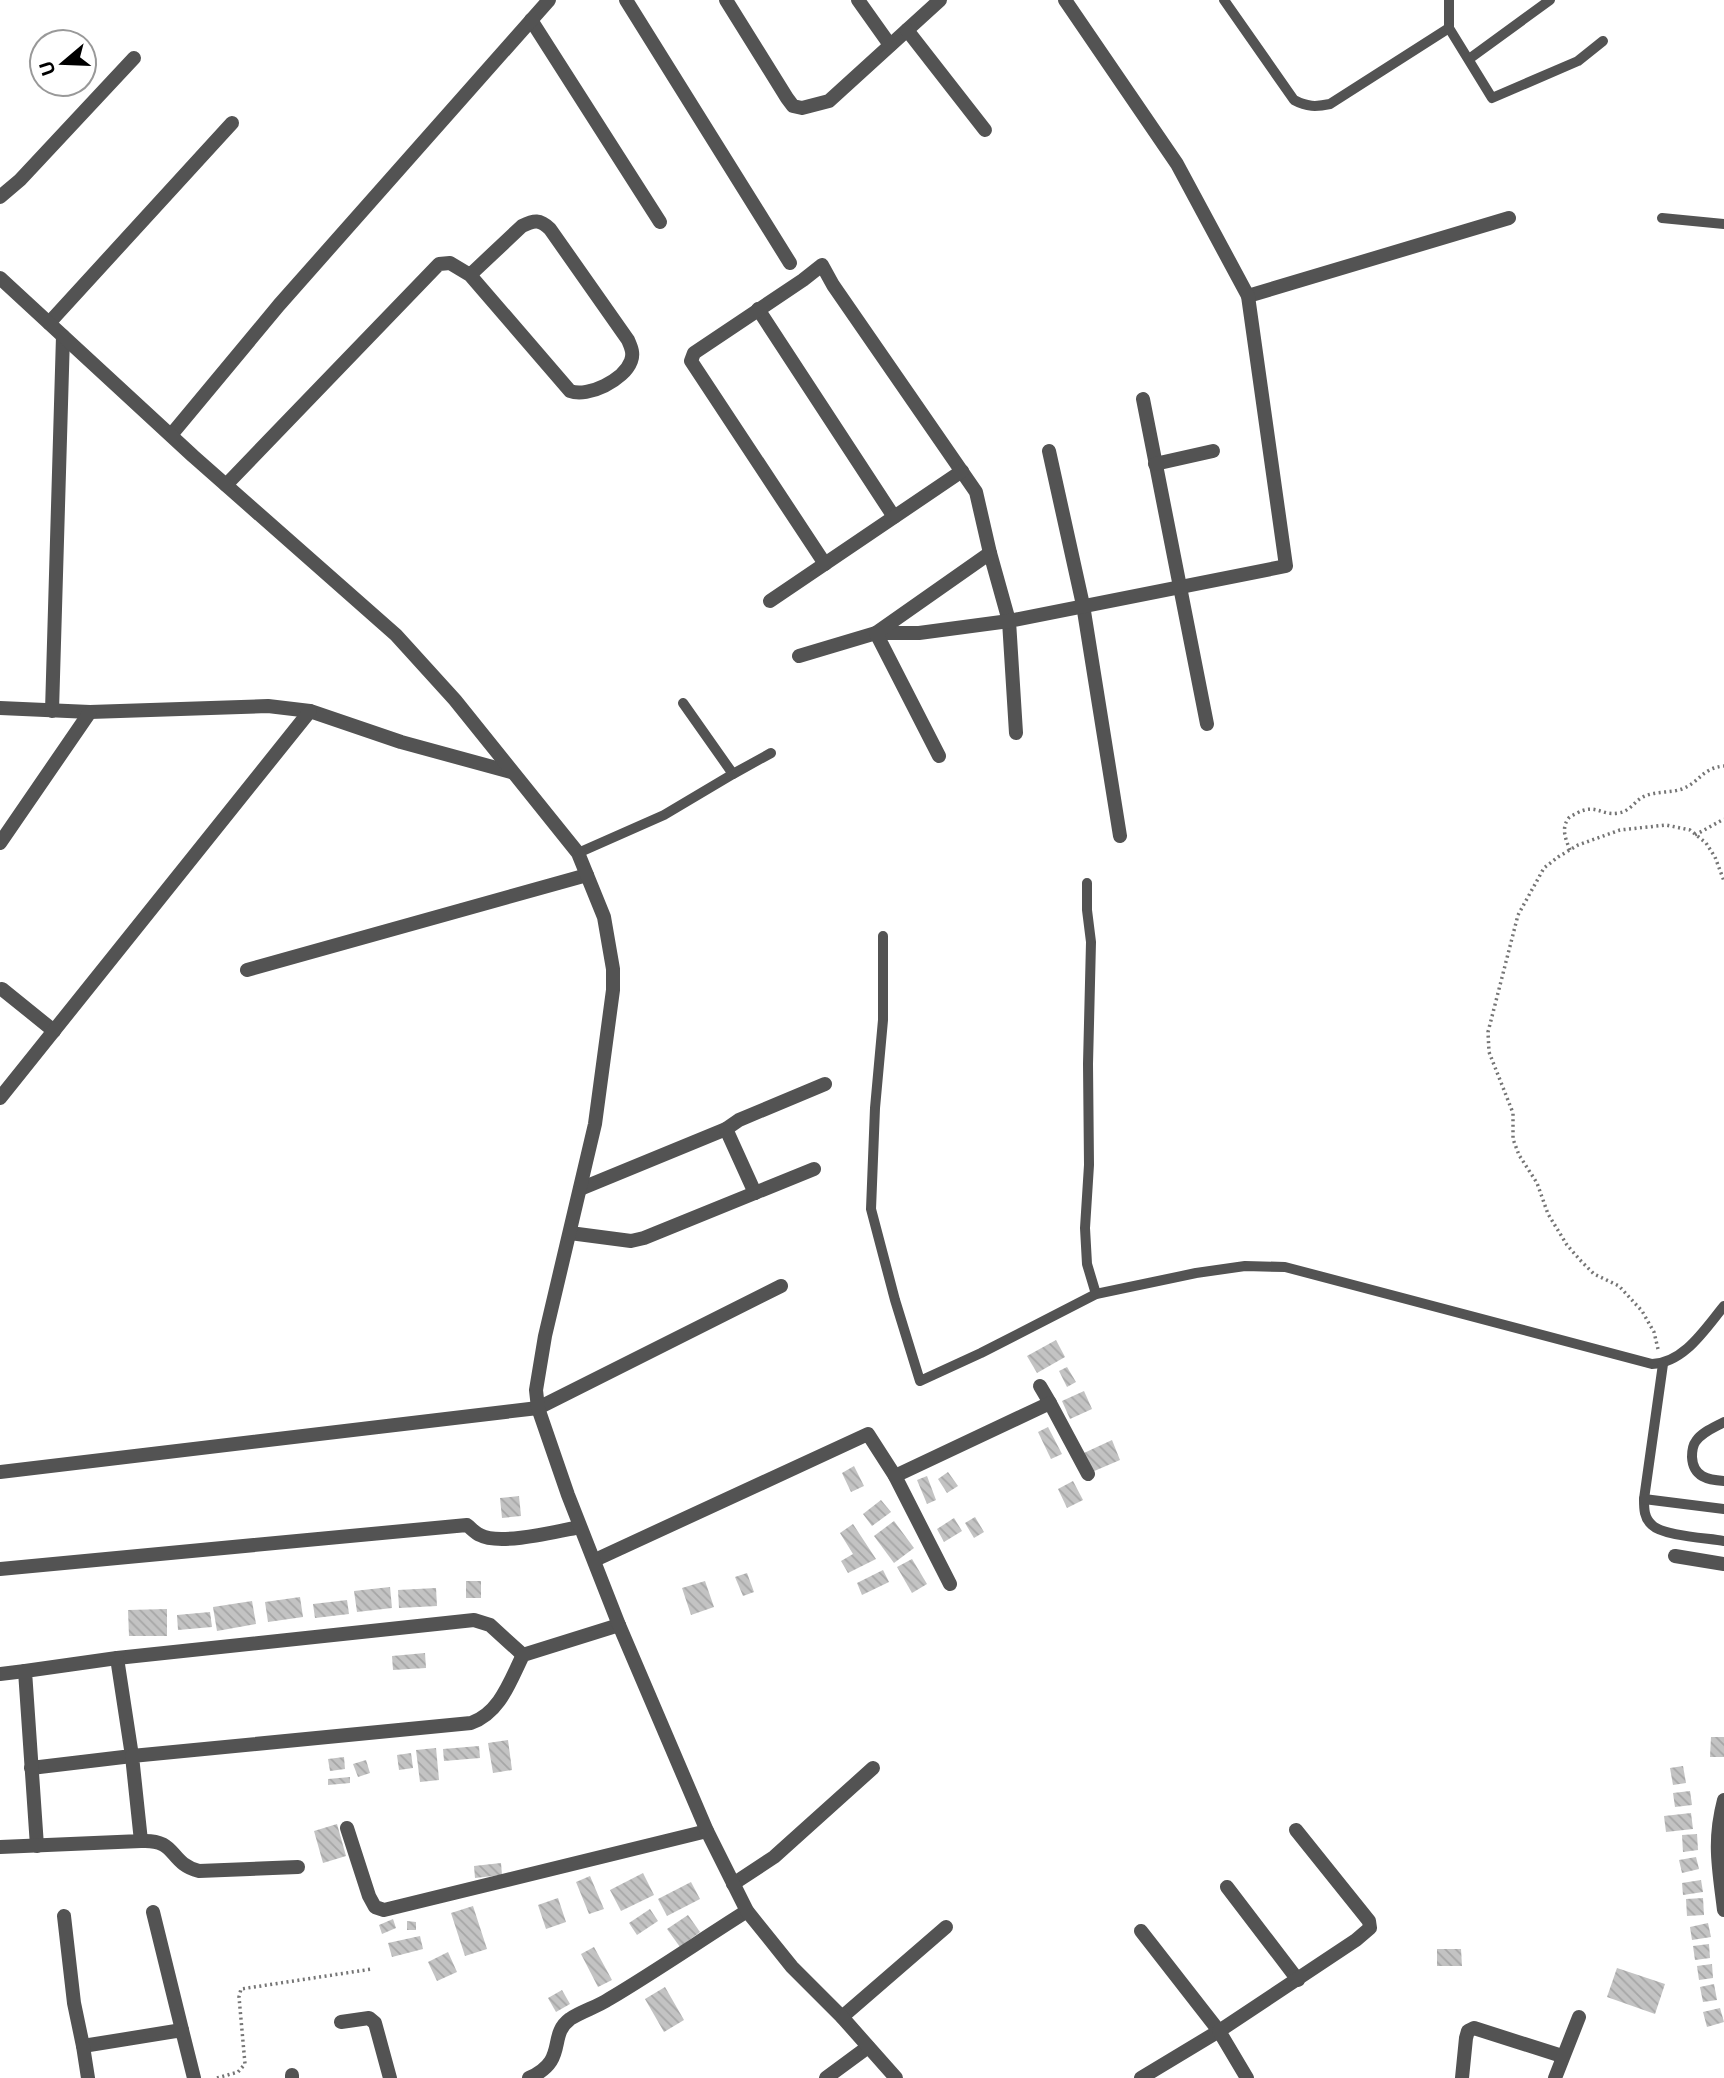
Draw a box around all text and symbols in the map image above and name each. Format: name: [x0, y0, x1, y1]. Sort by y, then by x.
north arrow: [28, 28, 98, 98]
text: U: [32, 58, 62, 80]

